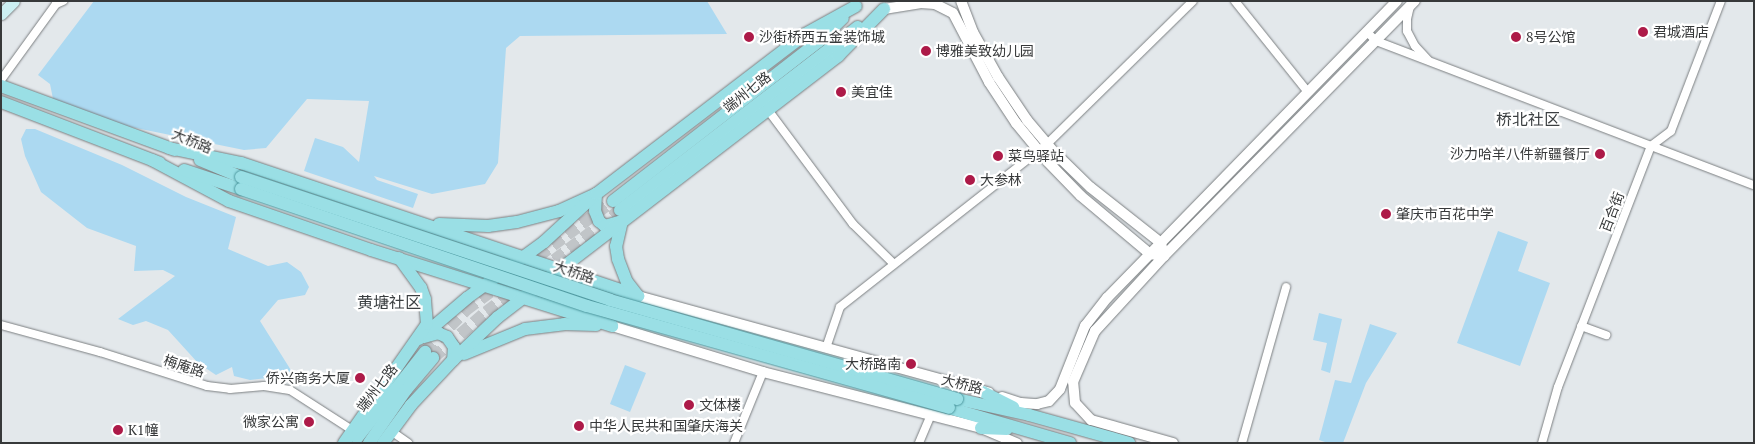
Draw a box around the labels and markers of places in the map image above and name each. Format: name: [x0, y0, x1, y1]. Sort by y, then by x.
place label: 君城酒店: [1653, 24, 1709, 40]
marker: 君城酒店: [1637, 26, 1649, 38]
place label: 沙街桥西五金装饰城: [759, 29, 885, 45]
place label: 8号公馆: [1526, 29, 1575, 45]
marker: 沙街桥西五金装饰城: [743, 31, 755, 43]
marker: 8号公馆: [1510, 31, 1522, 43]
place label: 博雅美致幼儿园: [936, 43, 1034, 59]
marker: 博雅美致幼儿园: [920, 45, 932, 57]
place label: 美宜佳: [851, 84, 893, 100]
marker: 美宜佳: [835, 86, 847, 98]
place label: 沙力哈羊八件新疆餐厅: [1450, 146, 1590, 162]
place label: 菜鸟驿站: [1008, 148, 1064, 164]
marker: 沙力哈羊八件新疆餐厅: [1594, 148, 1606, 160]
marker: 菜鸟驿站: [992, 150, 1004, 162]
place label: 大参林: [980, 172, 1022, 188]
marker: 大参林: [964, 174, 976, 186]
place label: 肇庆市百花中学: [1396, 206, 1494, 222]
marker: 肇庆市百花中学: [1380, 208, 1392, 220]
place label: 大桥路南: [845, 356, 901, 372]
marker: 大桥路南: [905, 358, 917, 370]
place label: 侨兴商务大厦: [266, 370, 350, 386]
marker: 侨兴商务大厦: [354, 372, 366, 384]
place label: 文体楼: [699, 397, 741, 413]
marker: 文体楼: [683, 399, 695, 411]
place label: 微家公寓: [243, 414, 299, 430]
marker: 微家公寓: [303, 416, 315, 428]
place label: 中华人民共和国肇庆海关: [589, 418, 743, 434]
marker: 中华人民共和国肇庆海关: [573, 420, 585, 432]
place label: K1幢: [128, 422, 159, 438]
marker: K1幢: [112, 424, 124, 436]

